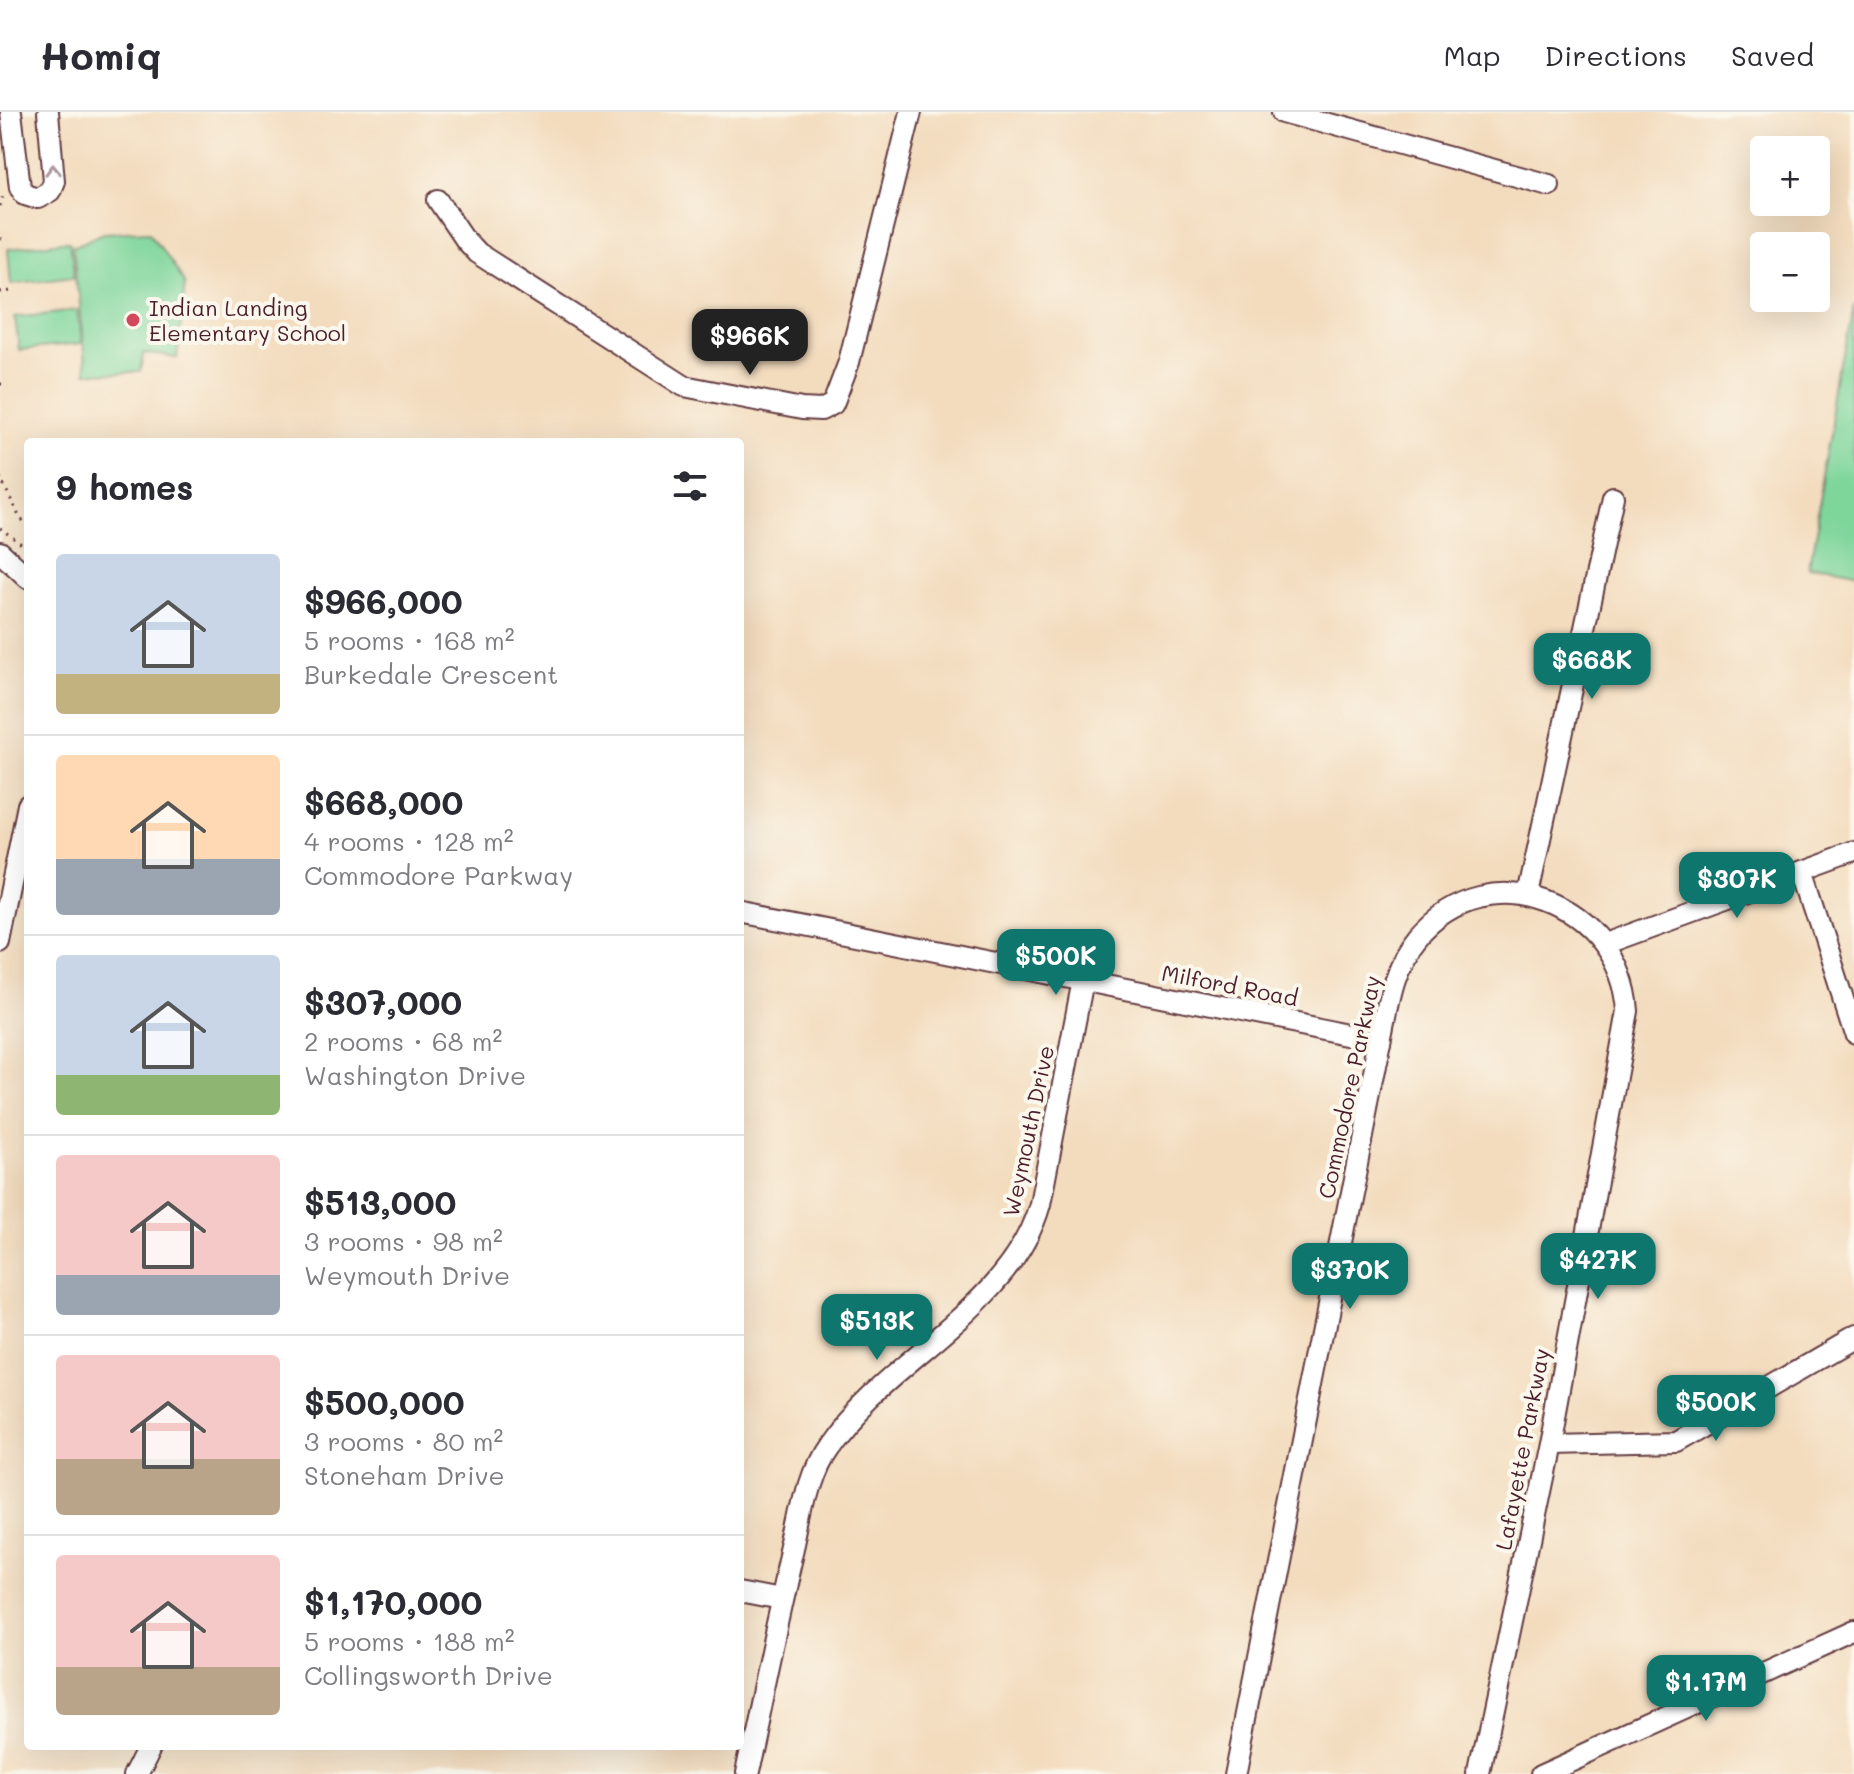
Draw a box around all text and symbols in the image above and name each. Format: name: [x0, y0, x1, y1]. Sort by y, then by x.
text: Homiq: [40, 30, 161, 80]
text: Map: [1444, 37, 1501, 73]
text: Directions: [1545, 37, 1687, 73]
text: Saved: [1731, 37, 1814, 73]
map controls: [1750, 136, 1830, 312]
button: +: [1750, 136, 1830, 216]
one-way arrow: [44, 163, 61, 176]
button: −: [1750, 232, 1830, 312]
place label: Indian Landing Elementary School: [149, 293, 346, 347]
pin: $966K: [694, 309, 806, 377]
marker: Indian Landing Elementary School: [124, 311, 142, 329]
text: $966K: [710, 318, 790, 352]
text: 9 homes: [56, 464, 193, 509]
icon: filters: [668, 464, 712, 508]
text: $966,000: [304, 578, 463, 623]
icon: home: [120, 586, 216, 682]
text: 5 rooms · 168 m²: [304, 623, 515, 657]
pin: $668K: [1536, 633, 1648, 701]
text: $668K: [1552, 642, 1632, 676]
text: Burkedale Crescent: [304, 657, 559, 691]
text: $668,000: [304, 779, 463, 824]
icon: home: [120, 787, 216, 883]
text: 4 rooms · 128 m²: [304, 824, 514, 858]
pin: $307K: [1681, 852, 1793, 920]
text: Commodore Parkway: [304, 858, 573, 892]
text: $307K: [1697, 861, 1777, 895]
pin: $500K: [1000, 929, 1112, 997]
text: $500K: [1015, 938, 1097, 972]
street label: Milford Road: [1159, 958, 1301, 1012]
street label: Commodore Parkway: [1311, 973, 1387, 1201]
text: $307,000: [304, 979, 462, 1024]
icon: home: [120, 987, 216, 1083]
text: 2 rooms · 68 m²: [304, 1024, 502, 1058]
street label: Weymouth Drive: [996, 1043, 1060, 1219]
text: Washington Drive: [304, 1058, 526, 1092]
text: $513,000: [304, 1179, 456, 1224]
icon: home: [120, 1187, 216, 1283]
text: 3 rooms · 98 m²: [304, 1224, 503, 1258]
pin: $427K: [1542, 1233, 1654, 1301]
text: $427K: [1559, 1242, 1637, 1276]
pin: $370K: [1294, 1243, 1406, 1311]
text: $370K: [1310, 1252, 1390, 1286]
text: Weymouth Drive: [304, 1258, 510, 1292]
pin: $513K: [821, 1294, 933, 1362]
text: $513K: [839, 1303, 915, 1337]
street label: Lafayette Parkway: [1488, 1346, 1556, 1552]
pin: $500K: [1660, 1375, 1772, 1443]
text: $500,000: [304, 1379, 465, 1424]
text: $500K: [1675, 1384, 1757, 1418]
icon: home: [120, 1387, 216, 1483]
text: 3 rooms · 80 m²: [304, 1424, 503, 1458]
text: Stoneham Drive: [304, 1458, 505, 1492]
text: $1,170,000: [304, 1579, 482, 1624]
icon: home: [120, 1587, 216, 1683]
text: 5 rooms · 188 m²: [304, 1624, 515, 1658]
pin: $1.17M: [1641, 1655, 1771, 1723]
text: Collingsworth Drive: [304, 1658, 553, 1692]
text: $1.17M: [1665, 1664, 1747, 1698]

